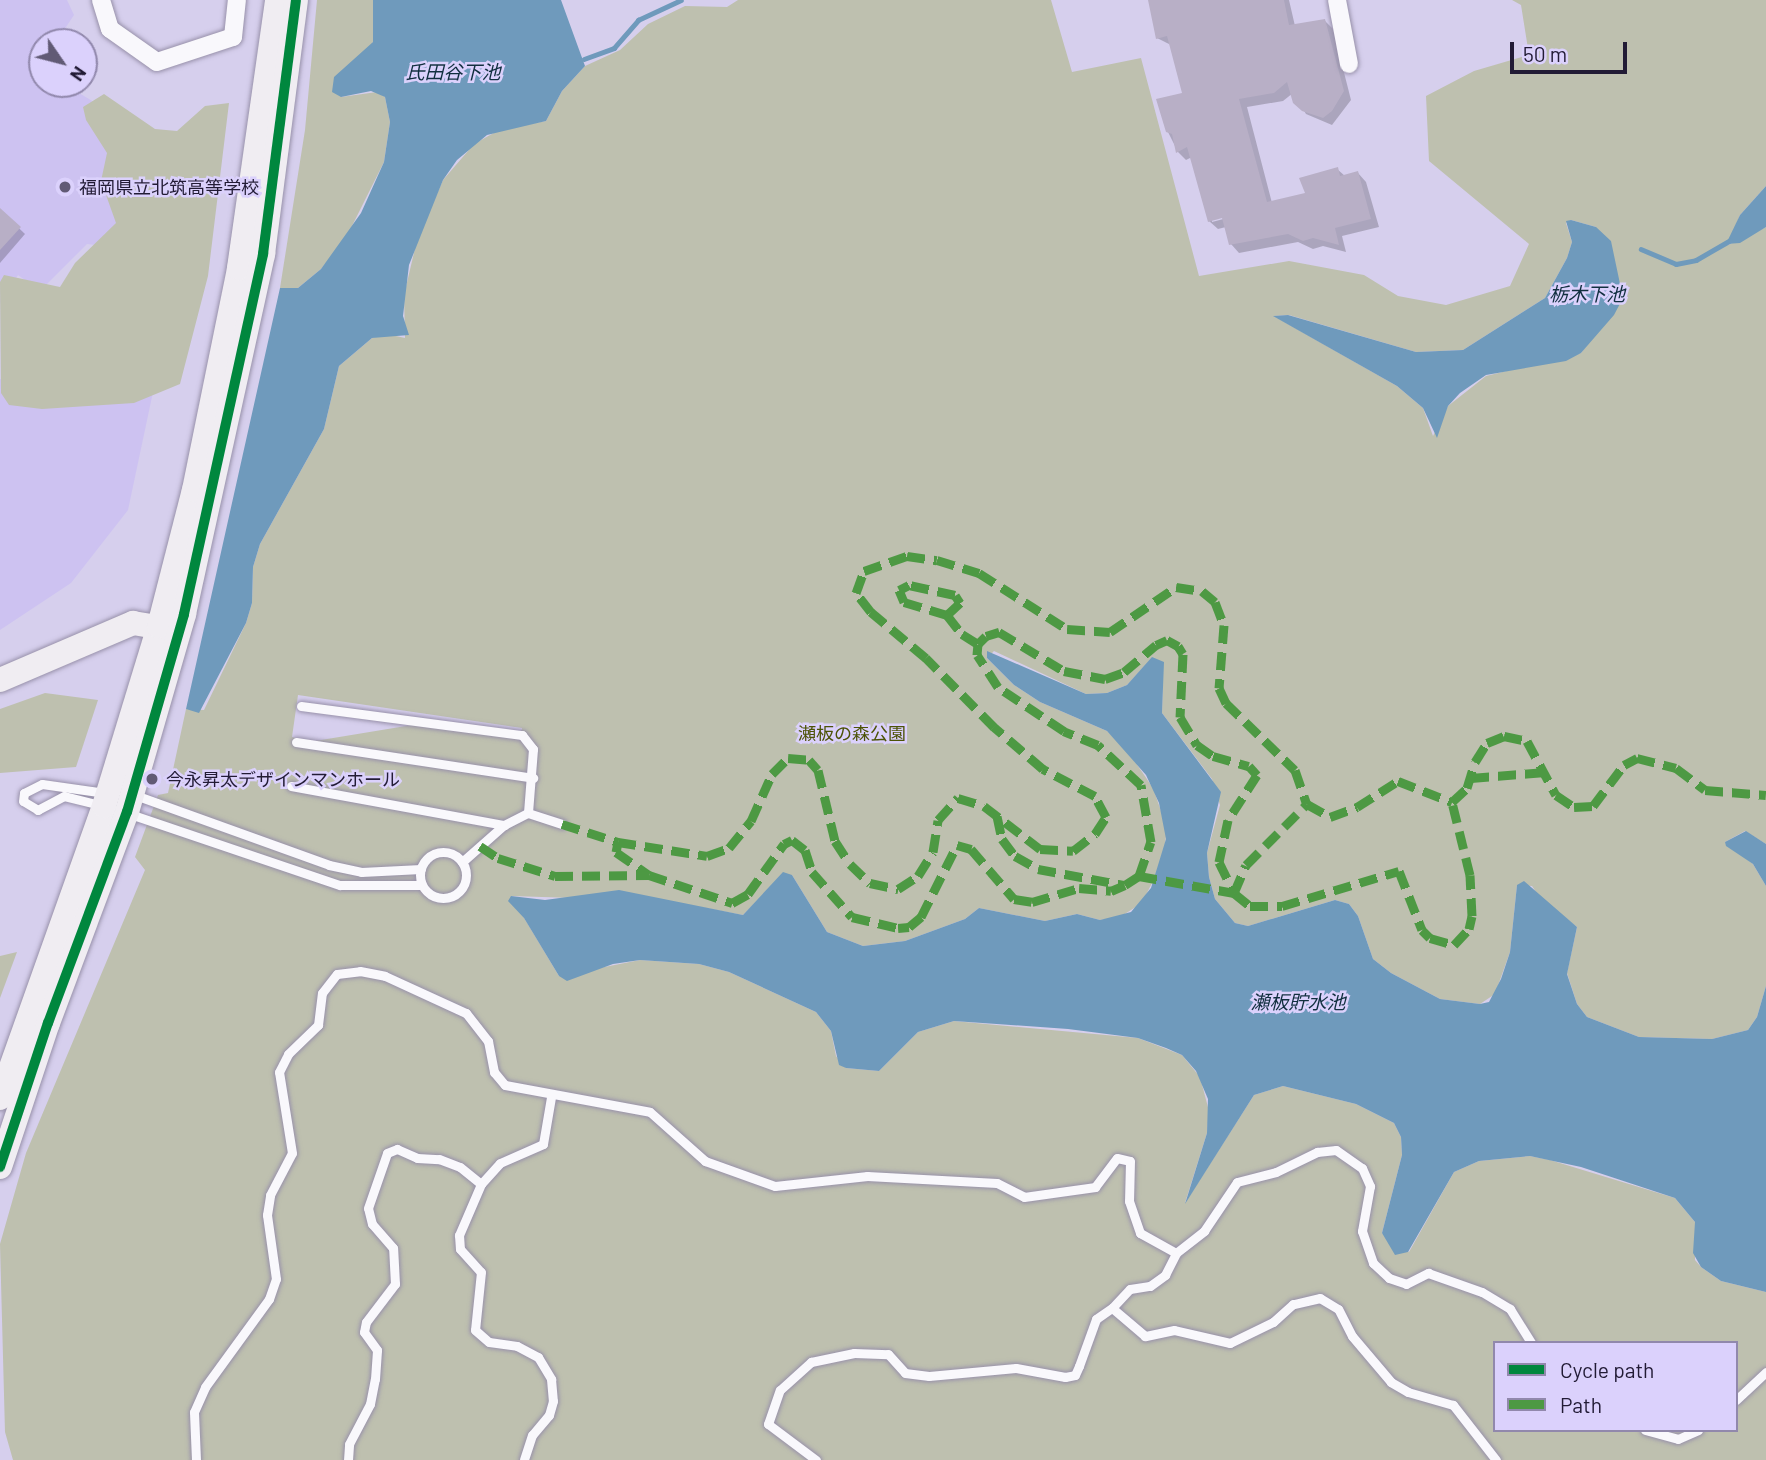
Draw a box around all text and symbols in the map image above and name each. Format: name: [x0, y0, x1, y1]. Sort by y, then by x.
north arrow: [28, 28, 98, 98]
scale bar: [1514, 28, 1631, 72]
text: 50 m: [1523, 41, 1567, 66]
water label: 氏田谷下池: [406, 61, 500, 83]
text: N: [66, 62, 92, 86]
place label: 福岡県立北筑高等学校: [79, 176, 259, 198]
marker: 福岡県立北筑高等学校: [57, 179, 73, 195]
water label: 栃木下池: [1549, 283, 1625, 305]
park label: 瀬板の森公園: [798, 722, 906, 744]
place label: 今永昇太デザインマンホール: [166, 768, 400, 790]
marker: 今永昇太デザインマンホール: [144, 771, 160, 787]
water label: 瀬板貯水池: [1251, 991, 1345, 1013]
legend: [1493, 1341, 1738, 1432]
text: Cycle path: [1560, 1357, 1654, 1382]
text: Path: [1560, 1392, 1602, 1417]

